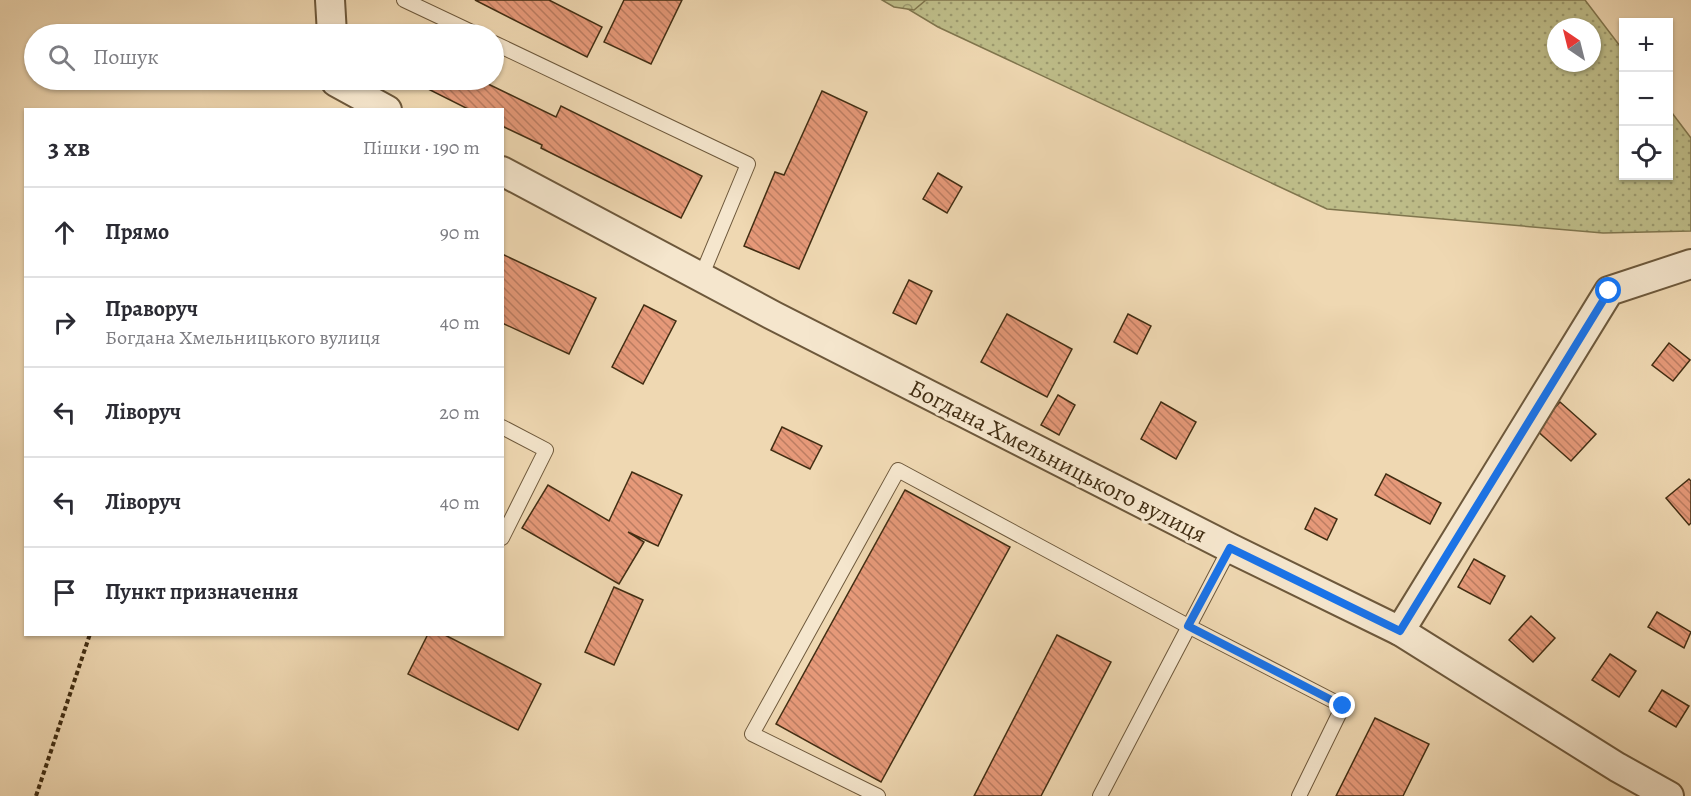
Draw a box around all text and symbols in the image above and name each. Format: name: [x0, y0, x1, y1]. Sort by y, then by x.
north arrow: [1547, 18, 1601, 72]
map controls: [1619, 18, 1673, 180]
button: +: [1619, 18, 1673, 72]
search box: [24, 24, 504, 90]
icon: search: [45, 41, 78, 74]
text: Пошук: [93, 42, 159, 72]
button: −: [1619, 72, 1673, 126]
button: locate: [1619, 126, 1673, 180]
text: 3 хв: [48, 130, 90, 165]
text: Пішки · 190 m: [363, 134, 480, 161]
icon: ahead: [48, 216, 81, 249]
text: Прямо: [105, 217, 169, 247]
text: 90 m: [440, 219, 480, 246]
route start: [1595, 277, 1621, 303]
text: Праворуч: [105, 294, 198, 324]
icon: right: [48, 306, 81, 339]
text: 40 m: [440, 309, 480, 336]
text: Богдана Хмельницького вулиця: [105, 324, 380, 351]
street label: Богдана Хмельницького вулиця: [904, 372, 1212, 550]
icon: left: [48, 396, 81, 429]
text: Ліворуч: [105, 397, 181, 427]
text: 20 m: [439, 399, 480, 426]
icon: left: [48, 486, 81, 519]
text: Ліворуч: [105, 487, 181, 517]
text: 40 m: [440, 489, 480, 516]
icon: arrive: [48, 576, 81, 609]
text: Пункт призначення: [105, 577, 298, 607]
route end: [1329, 692, 1355, 718]

